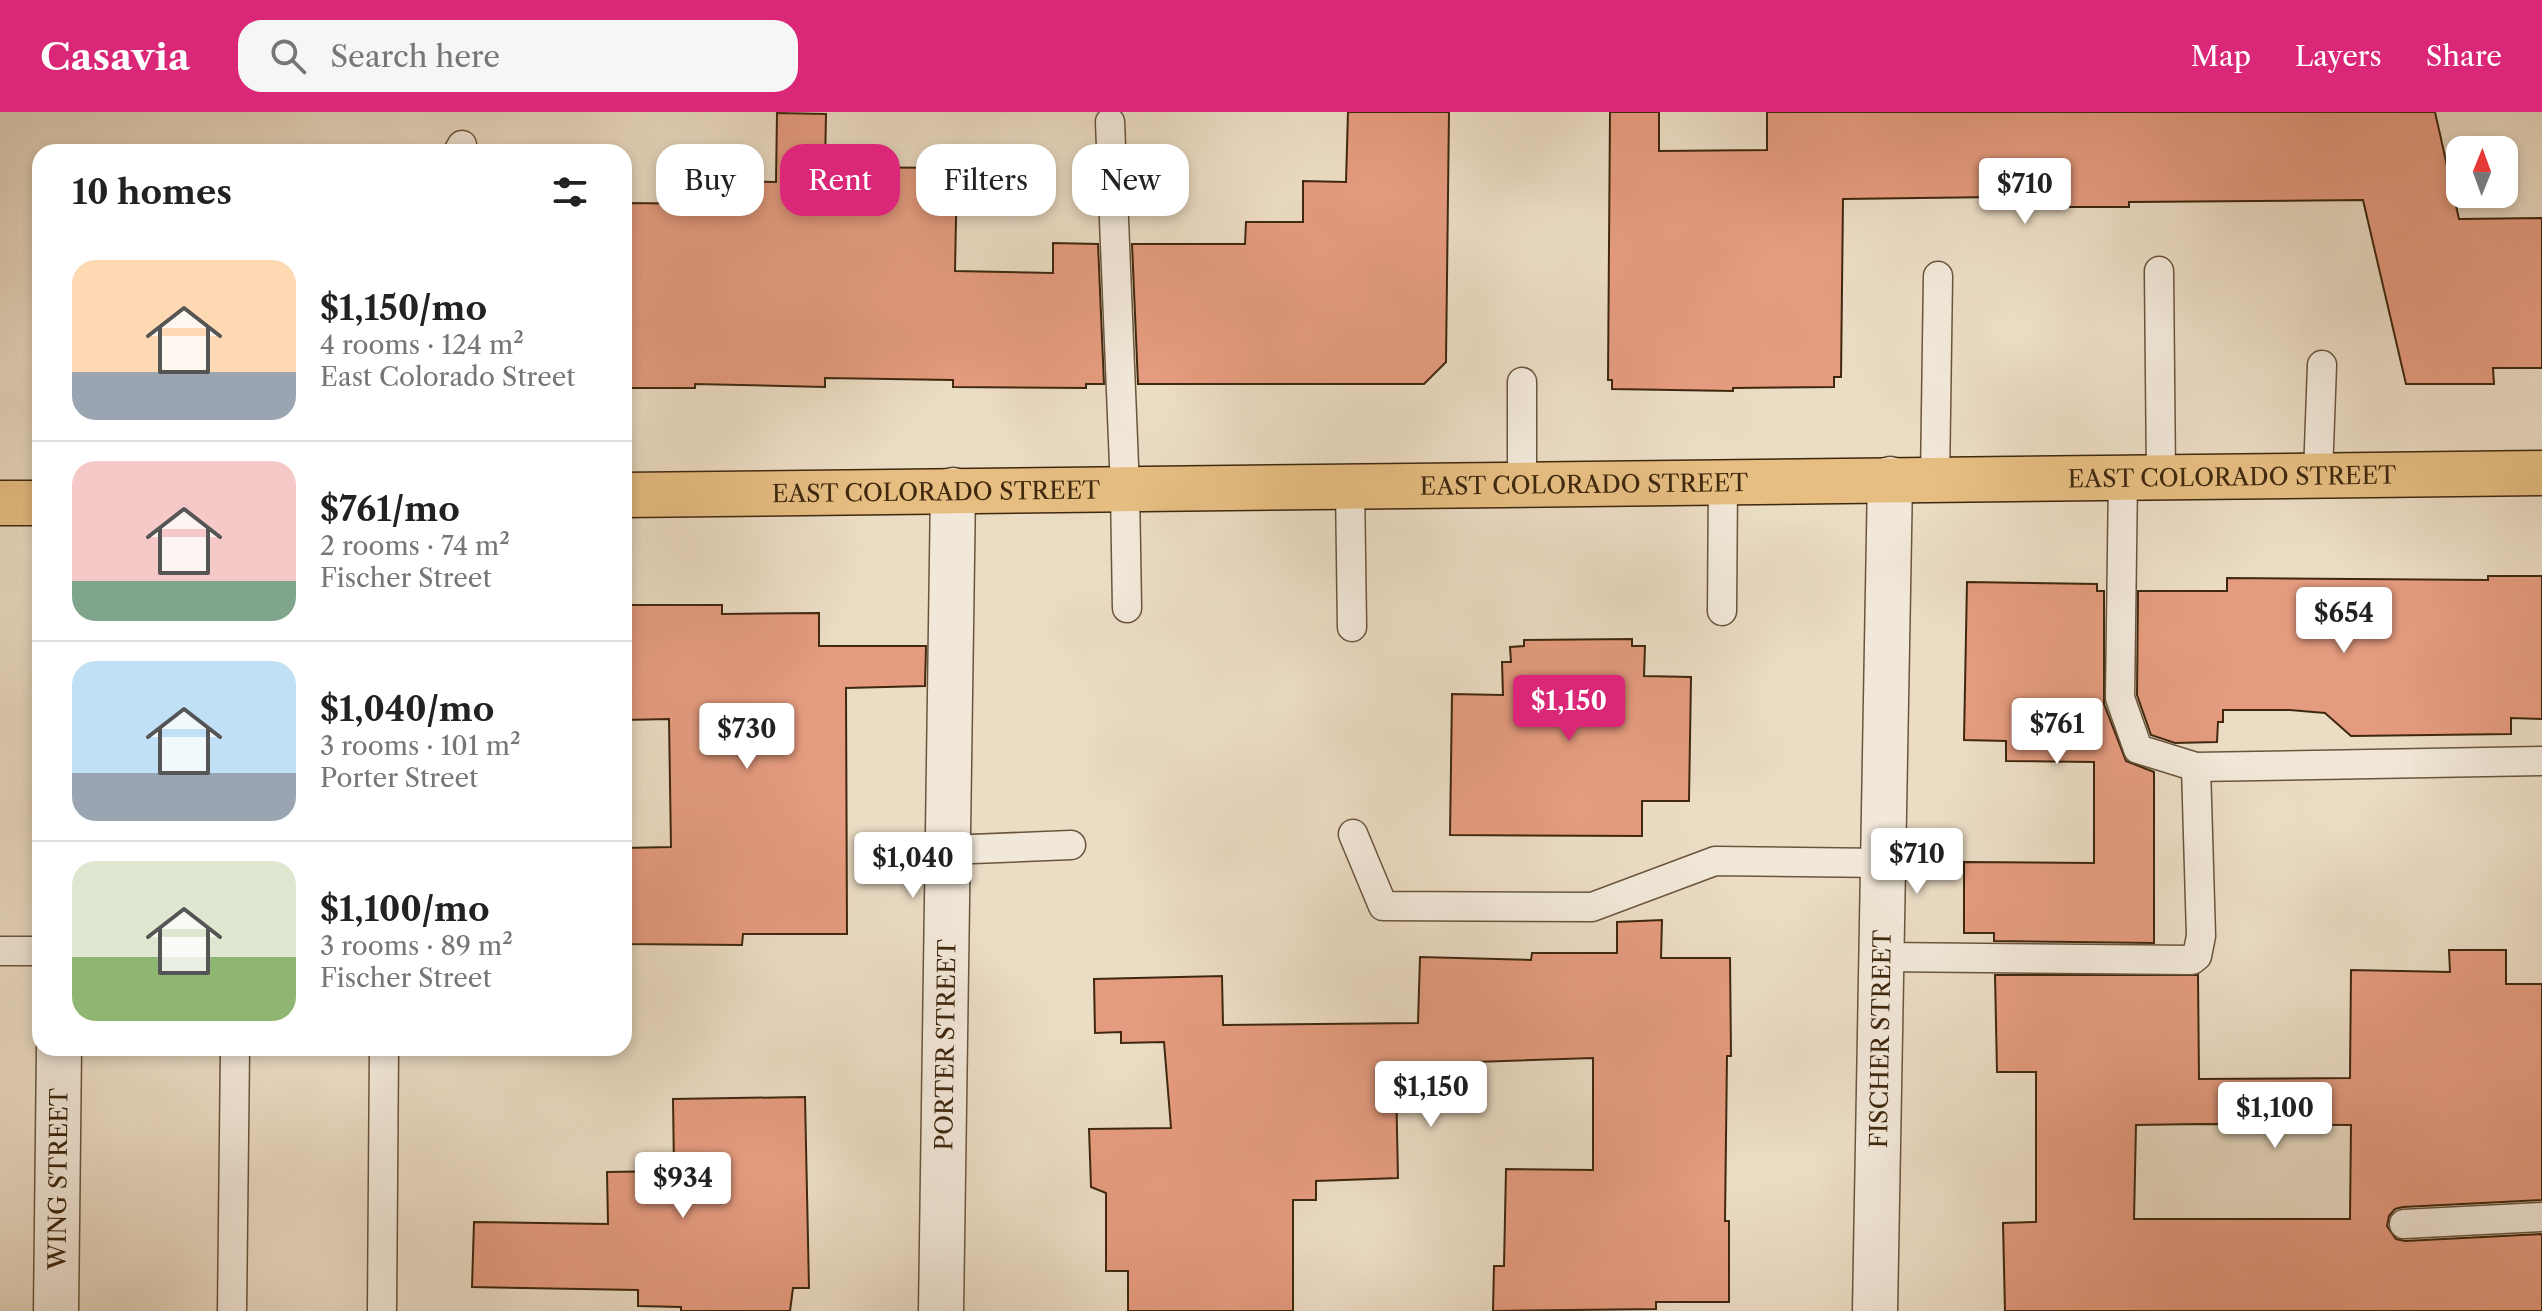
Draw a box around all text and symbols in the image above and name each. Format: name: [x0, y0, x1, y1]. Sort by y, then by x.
search box: [238, 20, 798, 92]
text: Casavia: [40, 33, 190, 80]
icon: search: [266, 34, 310, 78]
text: Search here: [330, 38, 500, 75]
text: Map: [2191, 39, 2251, 73]
text: Layers: [2295, 39, 2382, 73]
text: Share: [2426, 39, 2502, 73]
north arrow: [2446, 136, 2518, 208]
map controls: [2446, 136, 2518, 208]
chip: Buy: [656, 144, 764, 216]
chip: Rent: [780, 144, 900, 216]
chip: Filters: [916, 144, 1056, 216]
chip: New: [1072, 144, 1189, 216]
pin: $710: [1978, 158, 2072, 226]
text: $710: [1997, 168, 2053, 200]
icon: filters: [548, 170, 592, 214]
text: 10 homes: [72, 171, 232, 213]
text: $1,150/mo: [320, 287, 487, 329]
icon: home: [136, 292, 232, 388]
text: 4 rooms · 124 m²: [320, 329, 524, 361]
text: East Colorado Street: [320, 361, 576, 393]
street label: EAST COLORADO STREET: [2068, 460, 2396, 493]
street label: EAST COLORADO STREET: [1420, 468, 1748, 500]
street label: EAST COLORADO STREET: [772, 475, 1100, 508]
text: $761/mo: [320, 488, 460, 530]
icon: home: [136, 493, 232, 589]
text: 2 rooms · 74 m²: [320, 530, 510, 562]
text: Fischer Street: [320, 562, 492, 594]
pin: $654: [2297, 587, 2391, 655]
text: $654: [2314, 597, 2374, 629]
pin: $1,150: [1504, 675, 1634, 743]
text: $1,150: [1531, 685, 1607, 717]
text: $1,040/mo: [320, 688, 494, 730]
icon: home: [136, 693, 232, 789]
pin: $761: [2010, 698, 2104, 766]
pin: $730: [700, 703, 794, 771]
text: $761: [2030, 708, 2084, 740]
text: $730: [717, 713, 777, 745]
text: 3 rooms · 101 m²: [320, 730, 521, 762]
text: Porter Street: [320, 762, 478, 794]
pin: $710: [1870, 828, 1964, 896]
pin: $1,040: [848, 832, 978, 900]
text: $710: [1889, 838, 1945, 870]
text: $1,040: [872, 842, 954, 874]
text: $1,100/mo: [320, 888, 490, 930]
icon: home: [136, 893, 232, 989]
street label: FISCHER STREET: [1863, 929, 1896, 1149]
text: 3 rooms · 89 m²: [320, 930, 513, 962]
street label: PORTER STREET: [929, 939, 961, 1151]
text: Fischer Street: [320, 962, 492, 994]
pin: $1,150: [1366, 1061, 1496, 1129]
text: $1,150: [1393, 1071, 1469, 1103]
pin: $1,100: [2210, 1082, 2340, 1150]
street label: WING STREET: [42, 1088, 73, 1271]
text: $1,100: [2236, 1092, 2314, 1124]
pin: $934: [636, 1152, 730, 1220]
text: $934: [653, 1162, 713, 1194]

